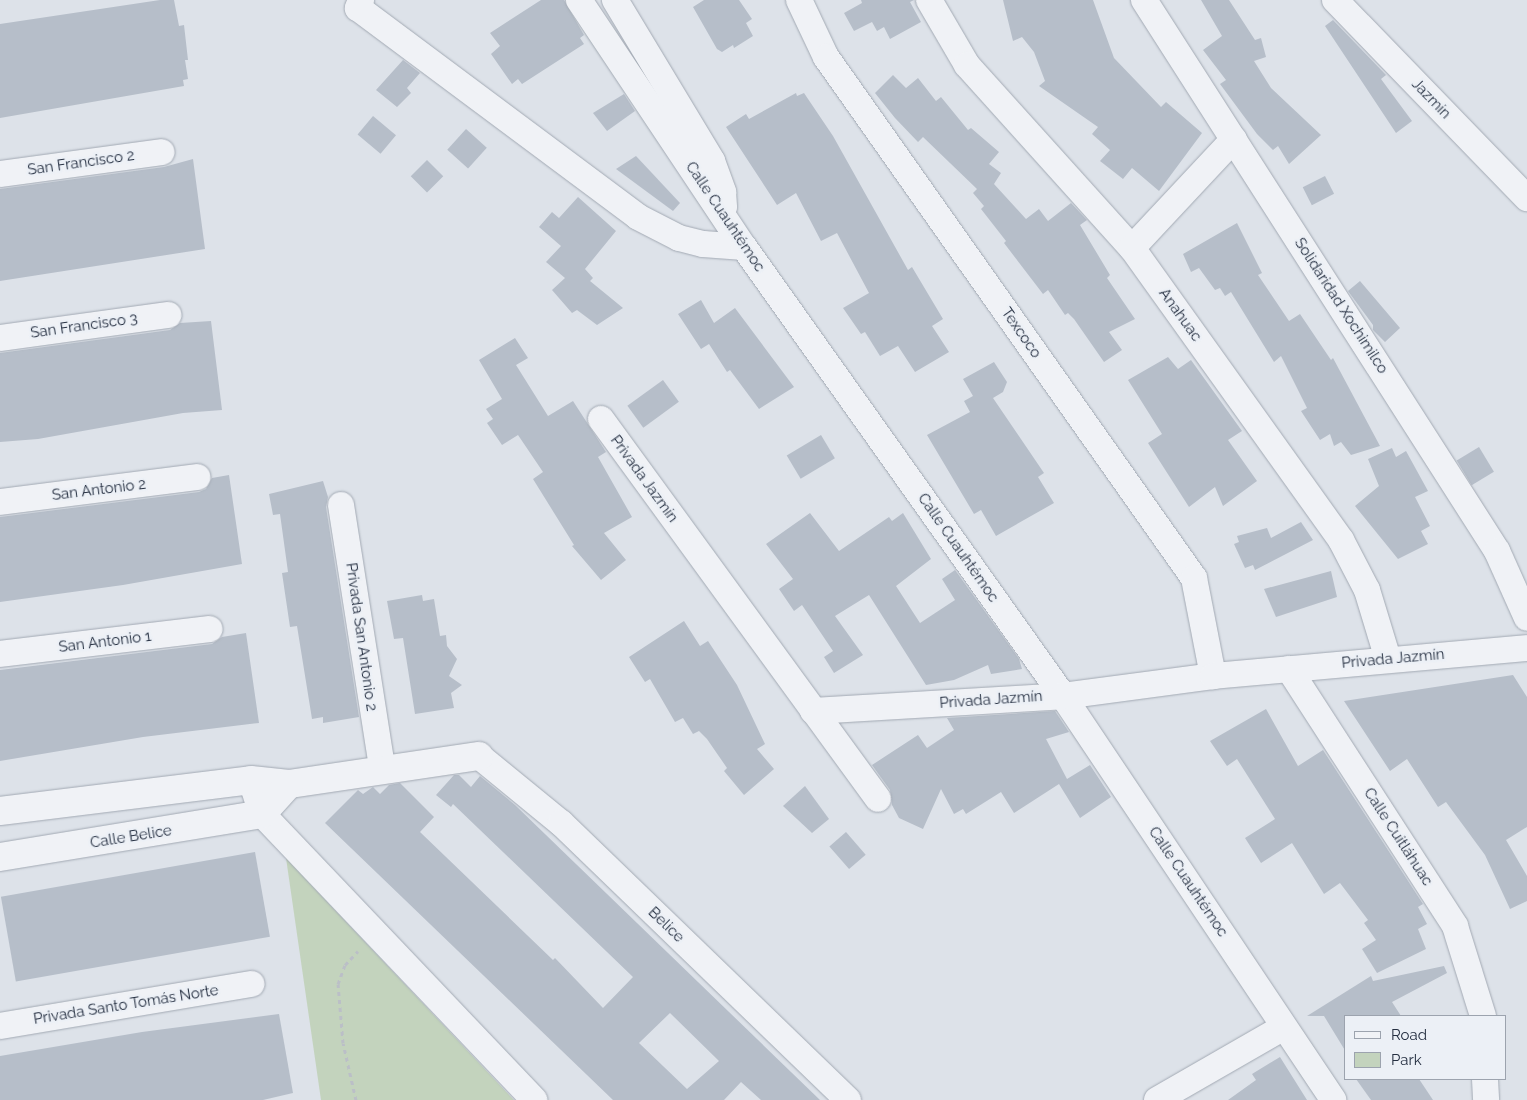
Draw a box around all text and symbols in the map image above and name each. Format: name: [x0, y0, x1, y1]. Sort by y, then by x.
street label: Jazmín: [1408, 75, 1454, 123]
street label: San Francisco 2: [26, 147, 136, 179]
street label: Calle Cuauhtémoc: [682, 159, 768, 275]
street label: Solidaridad Xochimilco: [1290, 235, 1392, 377]
street label: Anahuac: [1155, 285, 1205, 345]
street label: Texcoco: [997, 304, 1045, 362]
street label: San Francisco 3: [29, 310, 139, 342]
street label: Privada Jazmín: [606, 432, 682, 526]
street label: San Antonio 2: [51, 475, 147, 505]
street label: Calle Cuauhtémoc: [914, 490, 1002, 606]
street label: Privada San Antonio 2: [342, 561, 380, 713]
street label: San Antonio 1: [57, 627, 153, 657]
street label: Privada Jazmín: [1341, 646, 1445, 672]
street label: Privada Jazmín: [939, 687, 1043, 713]
street label: Calle Cuitláhuac: [1360, 785, 1436, 889]
street label: Calle Belice: [89, 822, 173, 852]
street label: Calle Cuauhtémoc: [1145, 824, 1231, 940]
street label: Belice: [644, 904, 688, 946]
street label: Privada Santo Tomás Norte: [32, 981, 220, 1029]
legend: [1344, 1015, 1507, 1080]
text: Road: [1391, 1026, 1427, 1044]
text: Park: [1391, 1051, 1422, 1069]

